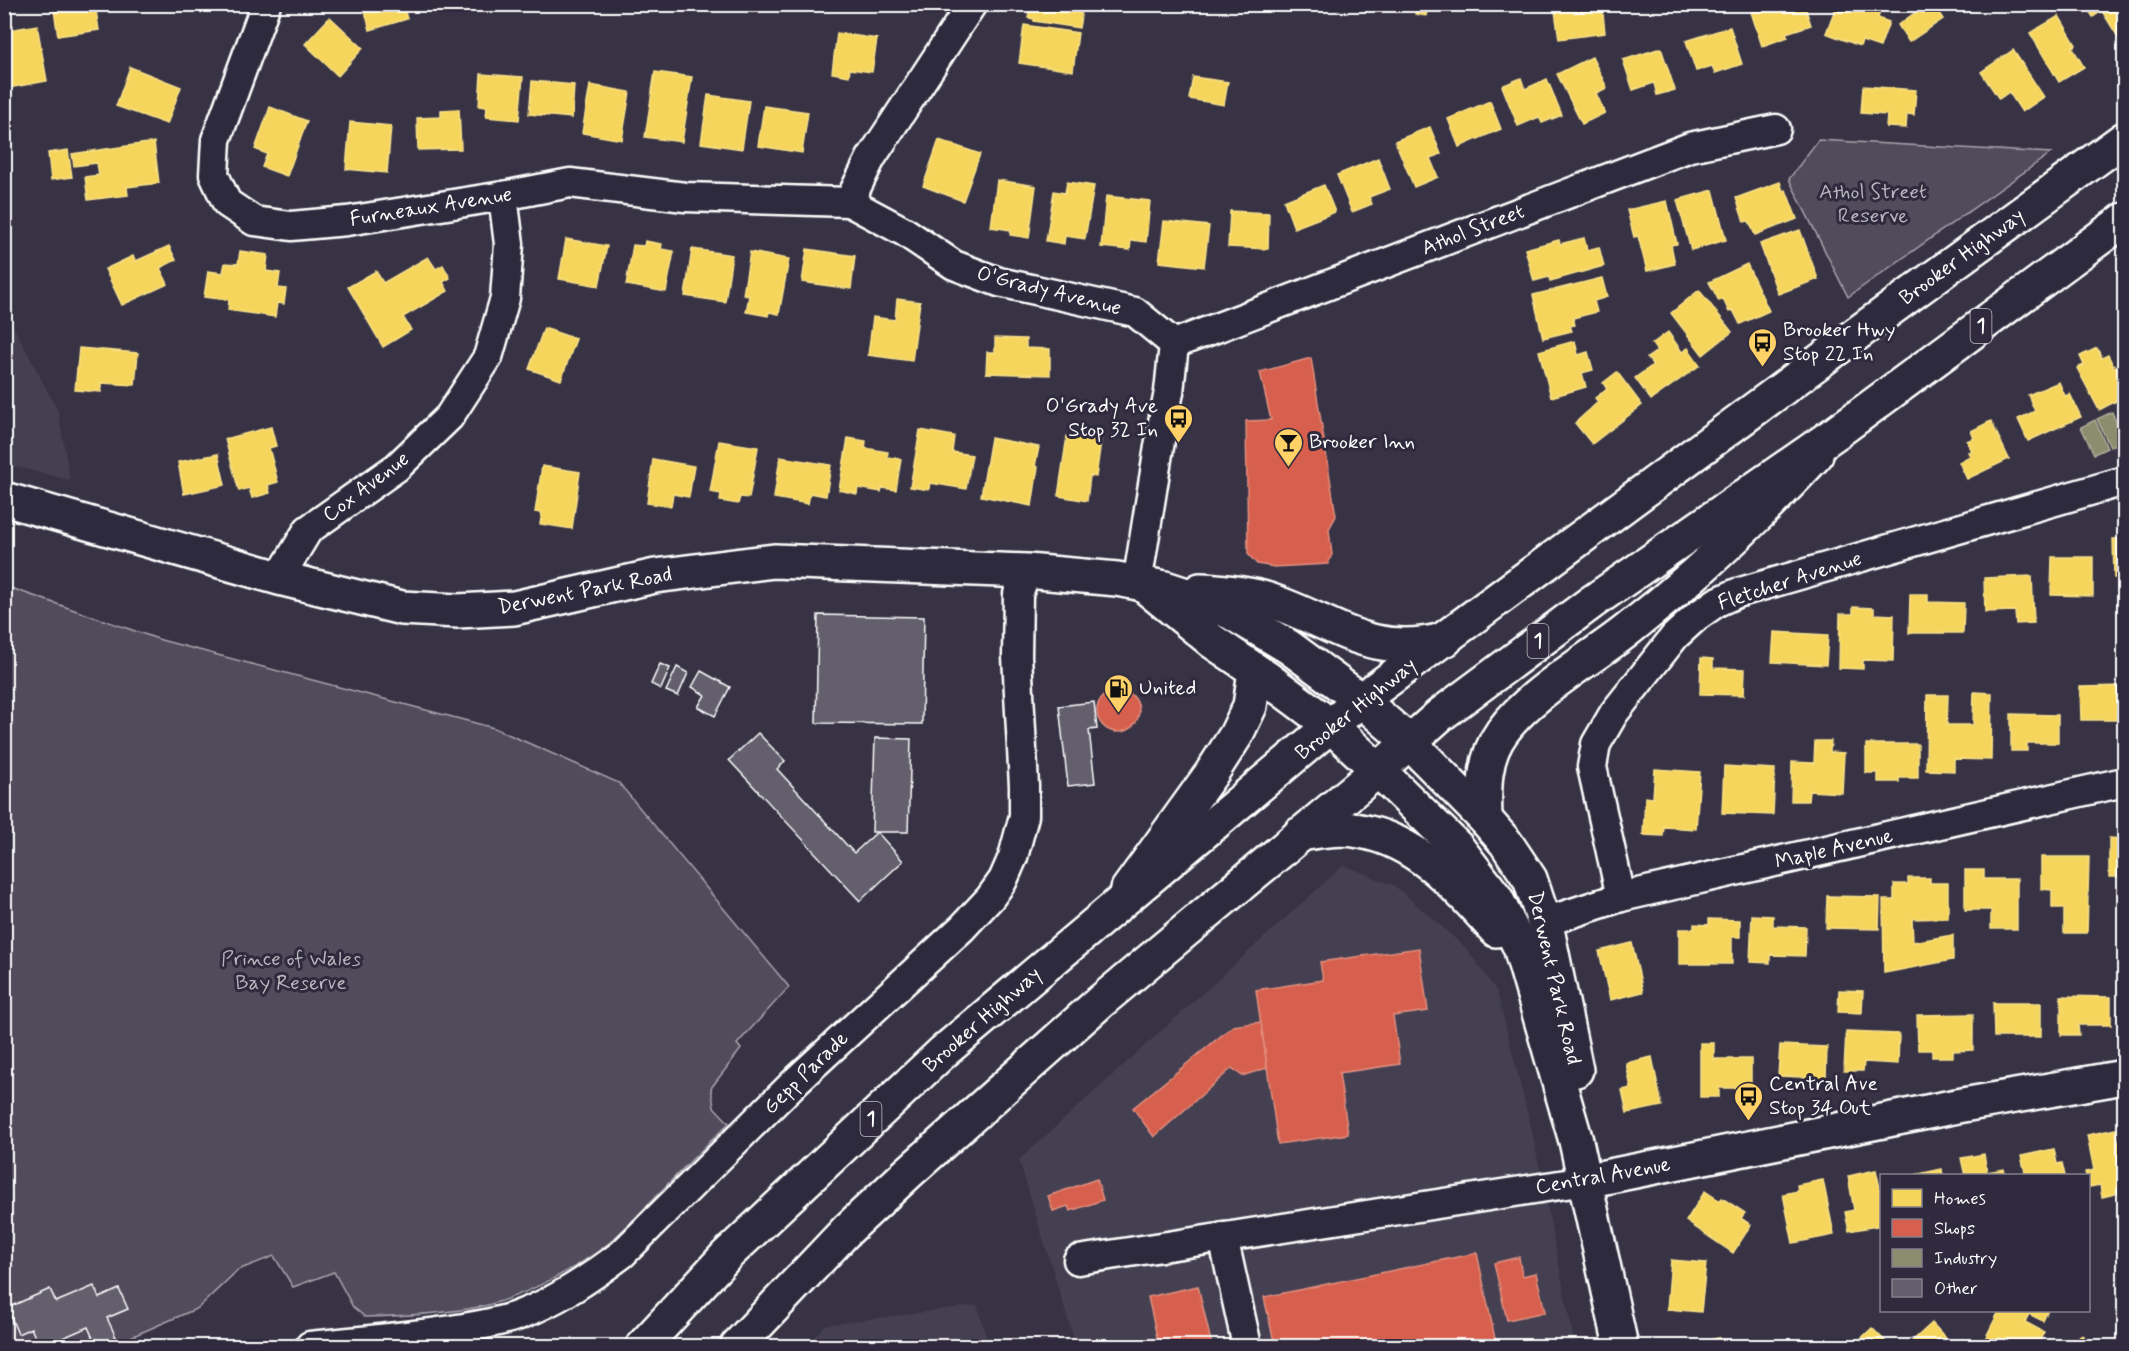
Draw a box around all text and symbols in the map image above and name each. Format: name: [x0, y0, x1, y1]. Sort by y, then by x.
park label: Athol Street Reserve: [1819, 178, 1927, 230]
street label: Furneaux Avenue: [348, 180, 514, 234]
street label: Athol Street: [1418, 198, 1528, 262]
street label: Brooker Highway: [1894, 202, 2030, 312]
street label: O'Grady Avenue: [974, 260, 1124, 322]
road number: 1: [1970, 309, 1992, 343]
place label: Brooker Hwy Stop 22 In: [1783, 316, 1895, 368]
bus stop icon: Brooker Hwy Stop 22 In: [1746, 326, 1778, 368]
place label: O'Grady Ave Stop 32 In: [1045, 392, 1158, 444]
bus stop icon: O'Grady Ave Stop 32 In: [1163, 402, 1195, 444]
bar icon: Brooker Inn: [1272, 426, 1304, 468]
place label: Brooker Inn: [1309, 428, 1415, 456]
street label: Cox Avenue: [317, 445, 415, 529]
street label: Fletcher Avenue: [1714, 545, 1866, 617]
street label: Derwent Park Road: [495, 560, 675, 622]
road number: 1: [1528, 624, 1548, 658]
street label: Brooker Highway: [1289, 651, 1423, 767]
fuel station icon: United: [1102, 672, 1134, 714]
place label: United: [1139, 674, 1196, 702]
street label: Maple Avenue: [1772, 822, 1896, 876]
street label: Derwent Park Road: [1520, 889, 1588, 1067]
park label: Prince of Wales Bay Reserve: [221, 945, 361, 997]
street label: Brooker Highway: [917, 961, 1047, 1079]
street label: Gepp Parade: [757, 1025, 855, 1121]
place label: Central Ave Stop 34 Out: [1769, 1070, 1878, 1122]
bus stop icon: Central Ave Stop 34 Out: [1732, 1080, 1764, 1122]
road number: 1: [860, 1102, 882, 1136]
street label: Central Avenue: [1533, 1150, 1673, 1202]
legend: [1880, 1174, 2090, 1312]
text: Homes: [1934, 1187, 1986, 1211]
text: Shops: [1934, 1217, 1975, 1241]
text: Industry: [1934, 1247, 1997, 1271]
text: Other: [1934, 1277, 1978, 1301]

